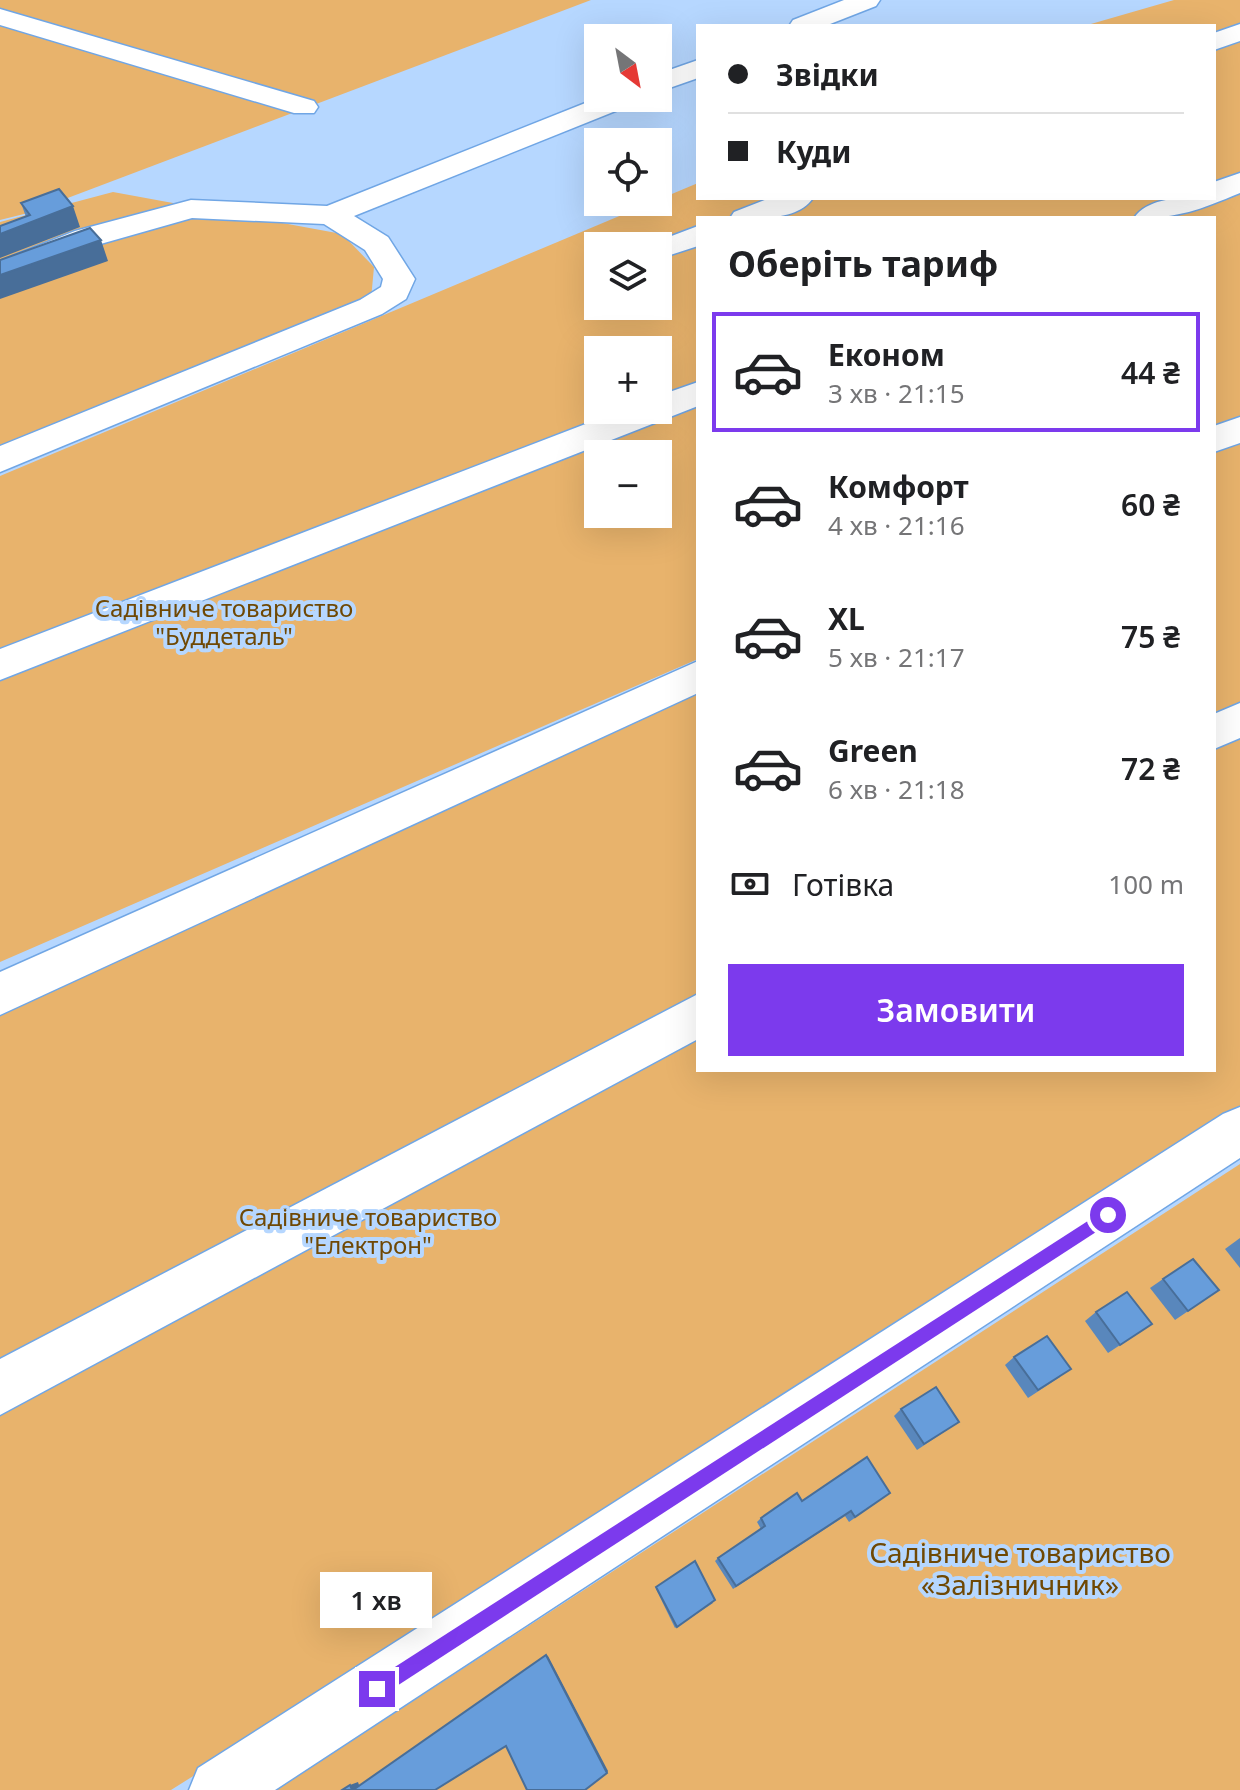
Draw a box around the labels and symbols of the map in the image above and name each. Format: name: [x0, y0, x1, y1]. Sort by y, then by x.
north arrow: [584, 24, 672, 112]
park label: Садівниче товариство "Буддеталь": [95, 591, 353, 652]
route start: [1090, 1197, 1126, 1233]
park label: Садівниче товариство "Електрон": [239, 1200, 497, 1261]
park label: Садівниче товариство «Залізничник»: [869, 1533, 1171, 1603]
callout: 1 хв: [321, 1573, 433, 1629]
route end: [359, 1671, 395, 1707]

